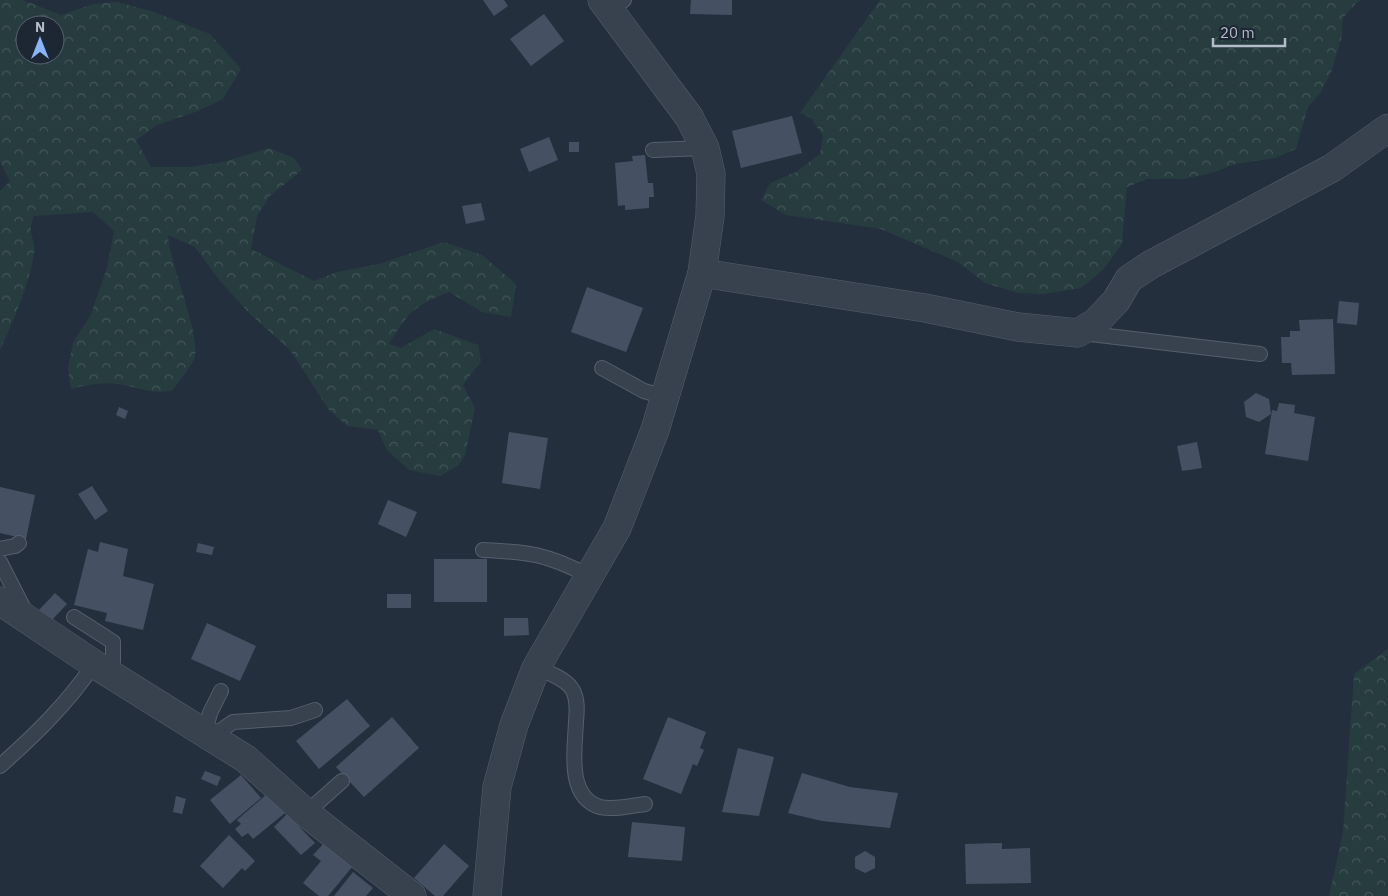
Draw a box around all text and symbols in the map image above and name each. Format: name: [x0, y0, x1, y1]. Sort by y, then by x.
north arrow: [15, 15, 65, 65]
scale bar: [1213, 15, 1286, 47]
text: N: [35, 18, 45, 36]
text: 20 m: [1220, 23, 1255, 42]

